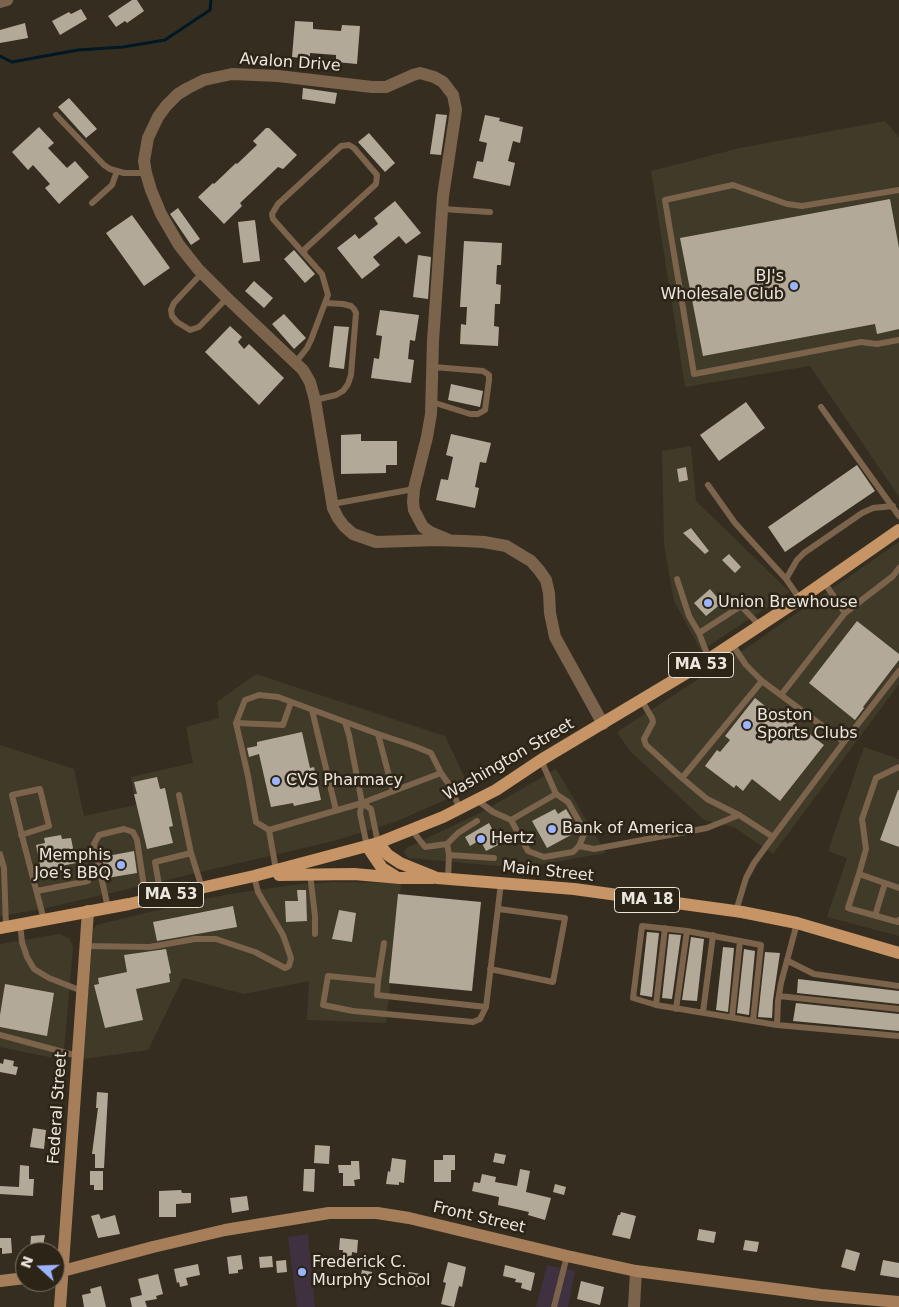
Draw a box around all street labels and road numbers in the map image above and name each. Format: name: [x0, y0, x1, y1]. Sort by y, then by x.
street label: Avalon Drive: [239, 50, 341, 76]
road number: MA 53: [668, 652, 734, 678]
street label: Washington Street: [440, 715, 578, 805]
street label: Main Street: [501, 858, 595, 886]
road number: MA 53: [138, 882, 204, 908]
road number: MA 18: [614, 888, 680, 912]
street label: Federal Street: [44, 1051, 72, 1165]
street label: Front Street: [431, 1198, 527, 1238]

